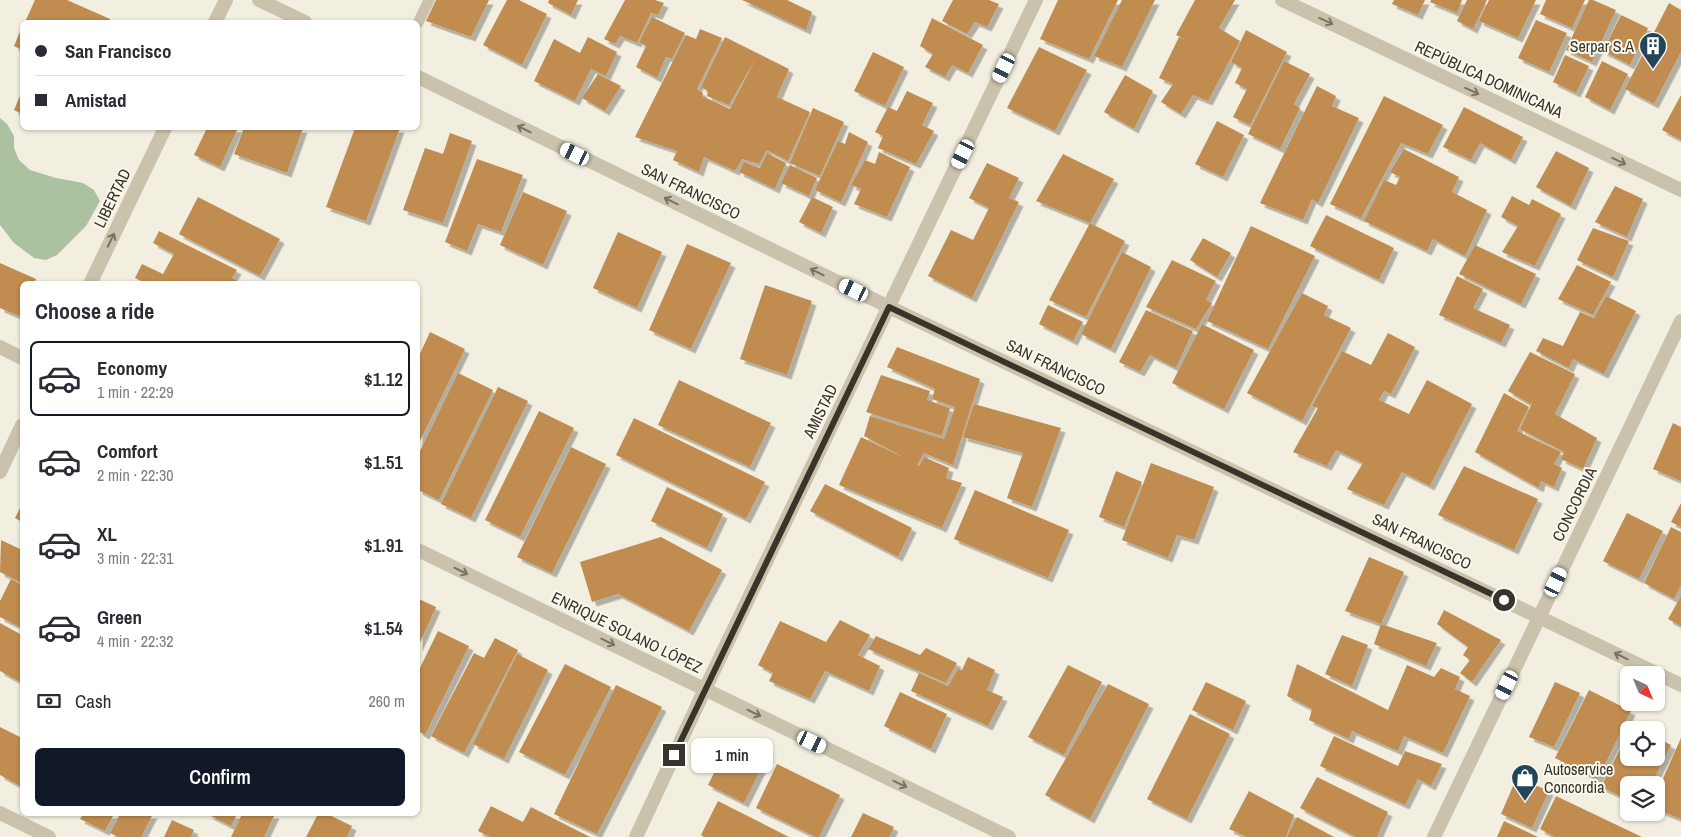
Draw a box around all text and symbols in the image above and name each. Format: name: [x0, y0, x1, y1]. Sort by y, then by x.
one-way arrow: [1318, 16, 1333, 26]
building icon: Serpar S.A: [1638, 31, 1668, 70]
street label: REPÚBLICA DOMINICANA: [1411, 35, 1567, 123]
place label: Serpar S.A: [1570, 35, 1634, 57]
text: San Francisco: [65, 38, 172, 64]
car: [990, 51, 1017, 85]
text: Amistad: [65, 87, 126, 113]
one-way arrow: [1464, 87, 1479, 96]
one-way arrow: [517, 124, 532, 134]
car: [949, 137, 976, 171]
car: [558, 141, 591, 167]
street label: SAN FRANCISCO: [638, 157, 744, 225]
one-way arrow: [1611, 157, 1626, 166]
street label: LIBERTAD: [88, 165, 136, 231]
one-way arrow: [663, 195, 678, 205]
one-way arrow: [107, 233, 116, 248]
one-way arrow: [810, 266, 825, 276]
car: [837, 277, 870, 303]
text: Choose a ride: [35, 296, 154, 326]
street label: SAN FRANCISCO: [1003, 333, 1109, 401]
text: Economy: [97, 355, 167, 381]
icon: car: [37, 356, 82, 401]
text: $1.12: [364, 366, 403, 392]
street label: AMISTAD: [797, 380, 842, 443]
text: 1 min · 22:29: [97, 381, 174, 403]
text: Comfort: [97, 438, 158, 464]
icon: car: [37, 439, 82, 484]
text: $1.51: [364, 449, 403, 475]
street label: CONCORDIA: [1547, 463, 1602, 545]
text: 2 min · 22:30: [97, 464, 174, 486]
street label: SAN FRANCISCO: [1369, 507, 1475, 575]
text: XL: [97, 521, 117, 547]
icon: car: [37, 522, 82, 567]
text: $1.91: [364, 532, 403, 558]
text: 3 min · 22:31: [97, 547, 174, 569]
car: [1542, 565, 1569, 599]
one-way arrow: [453, 567, 468, 576]
street label: ENRIQUE SOLANO LÓPEZ: [548, 586, 706, 678]
route start: [1493, 589, 1515, 611]
text: Green: [97, 604, 142, 630]
icon: car: [37, 605, 82, 650]
text: $1.54: [364, 615, 403, 641]
text: 4 min · 22:32: [97, 630, 174, 652]
one-way arrow: [600, 637, 615, 647]
one-way arrow: [1614, 651, 1629, 661]
north arrow: [1620, 666, 1665, 711]
map controls: [1620, 666, 1665, 821]
car: [1493, 668, 1520, 702]
icon: cash: [35, 687, 63, 715]
text: Cash: [75, 688, 111, 714]
text: 260 m: [369, 690, 405, 712]
one-way arrow: [746, 709, 761, 718]
button: locate: [1620, 721, 1665, 766]
car: [795, 729, 828, 755]
callout: 1 min: [692, 738, 774, 772]
route end: [663, 744, 685, 766]
text: 1 min: [715, 744, 749, 766]
button: Confirm: [35, 748, 405, 806]
place label: Autoservice Concordia: [1543, 758, 1613, 798]
shop icon: Autoservice Concordia: [1510, 763, 1540, 802]
button: layers: [1620, 776, 1665, 821]
one-way arrow: [892, 780, 907, 789]

